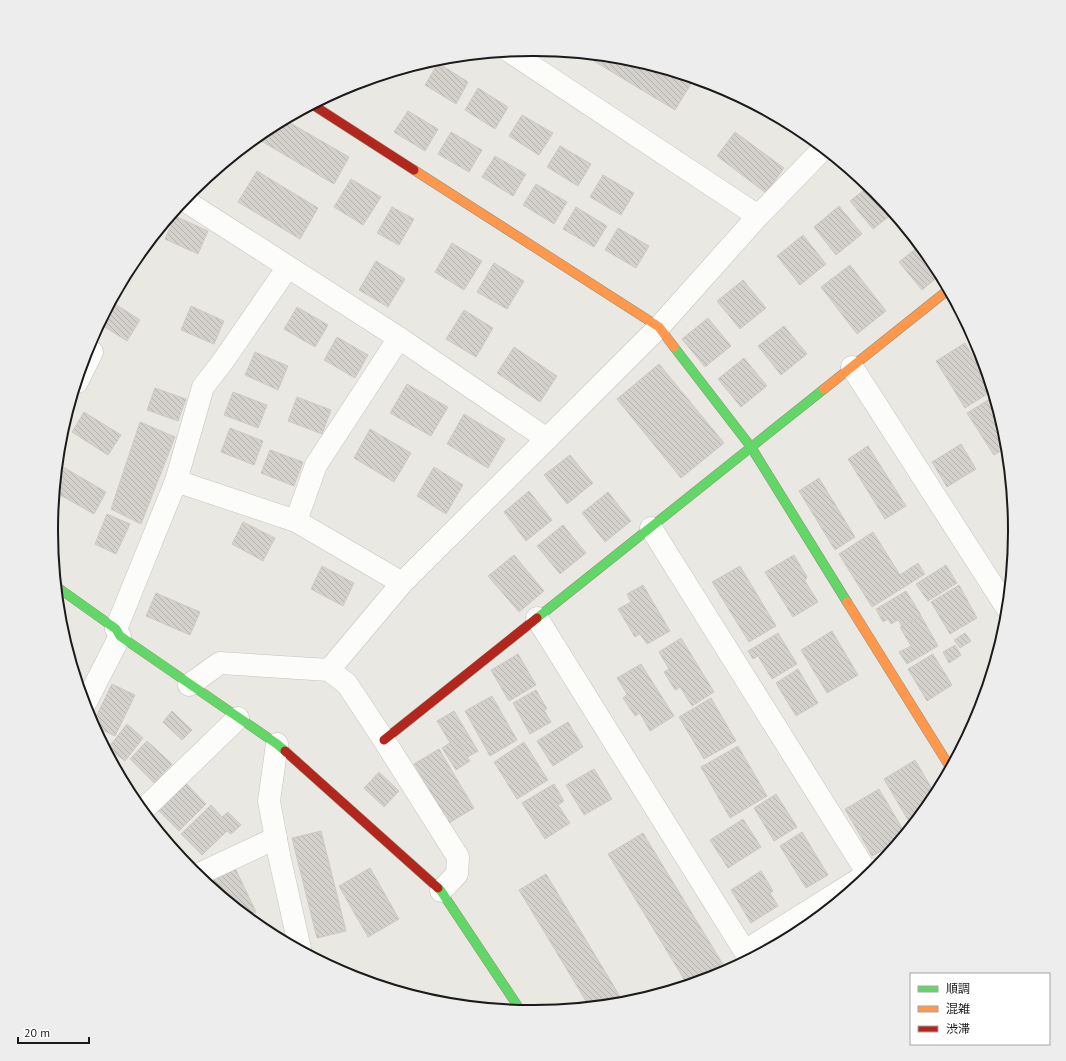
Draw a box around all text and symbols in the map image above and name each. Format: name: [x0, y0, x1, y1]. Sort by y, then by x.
legend: [910, 973, 1050, 1045]
text: 順調: [946, 981, 970, 996]
text: 混雑: [946, 1001, 970, 1016]
scale bar: [18, 1019, 89, 1045]
text: 渋滞: [946, 1021, 970, 1036]
text: 20 m: [24, 1025, 50, 1040]

